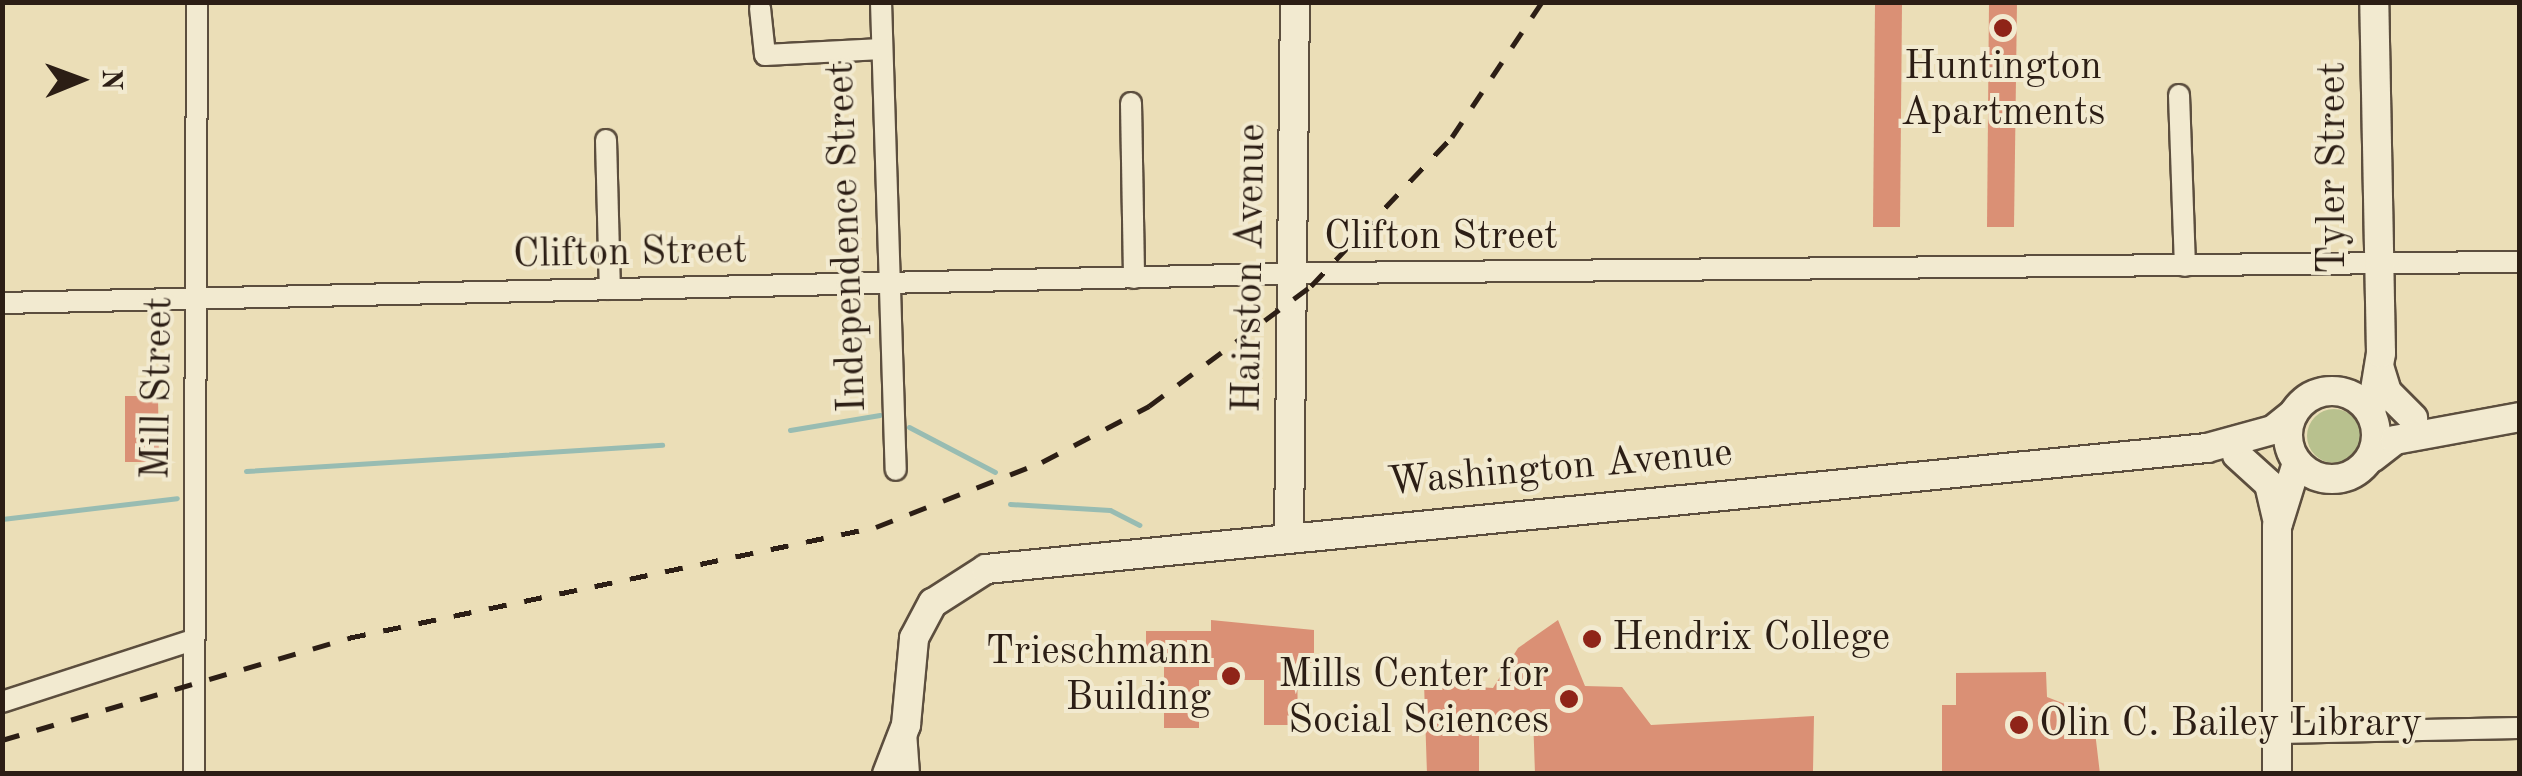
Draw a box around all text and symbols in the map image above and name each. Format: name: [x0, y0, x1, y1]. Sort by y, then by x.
marker: Huntington Apartments: [1992, 17, 2014, 39]
north arrow: [30, 30, 130, 130]
place label: Huntington Apartments: [1901, 44, 2105, 138]
street label: Independence Street: [818, 61, 878, 413]
street label: Tyler Street: [2310, 62, 2358, 274]
text: N: [96, 69, 124, 90]
street label: Hairston Avenue: [1224, 123, 1278, 413]
street label: Clifton Street: [1324, 214, 1558, 262]
street label: Clifton Street: [512, 228, 748, 280]
street label: Mill Street: [133, 296, 185, 480]
street label: Washington Avenue: [1386, 430, 1734, 508]
place label: Hendrix College: [1612, 615, 1890, 663]
marker: Hendrix College: [1581, 628, 1603, 650]
place label: Trieschmann Building: [986, 629, 1211, 723]
place label: Mills Center for Social Sciences: [1278, 652, 1549, 746]
marker: Trieschmann Building: [1220, 665, 1242, 687]
marker: Mills Center for Social Sciences: [1558, 688, 1580, 710]
place label: Olin C. Bailey Library: [2039, 701, 2422, 749]
marker: Olin C. Bailey Library: [2008, 714, 2030, 736]

